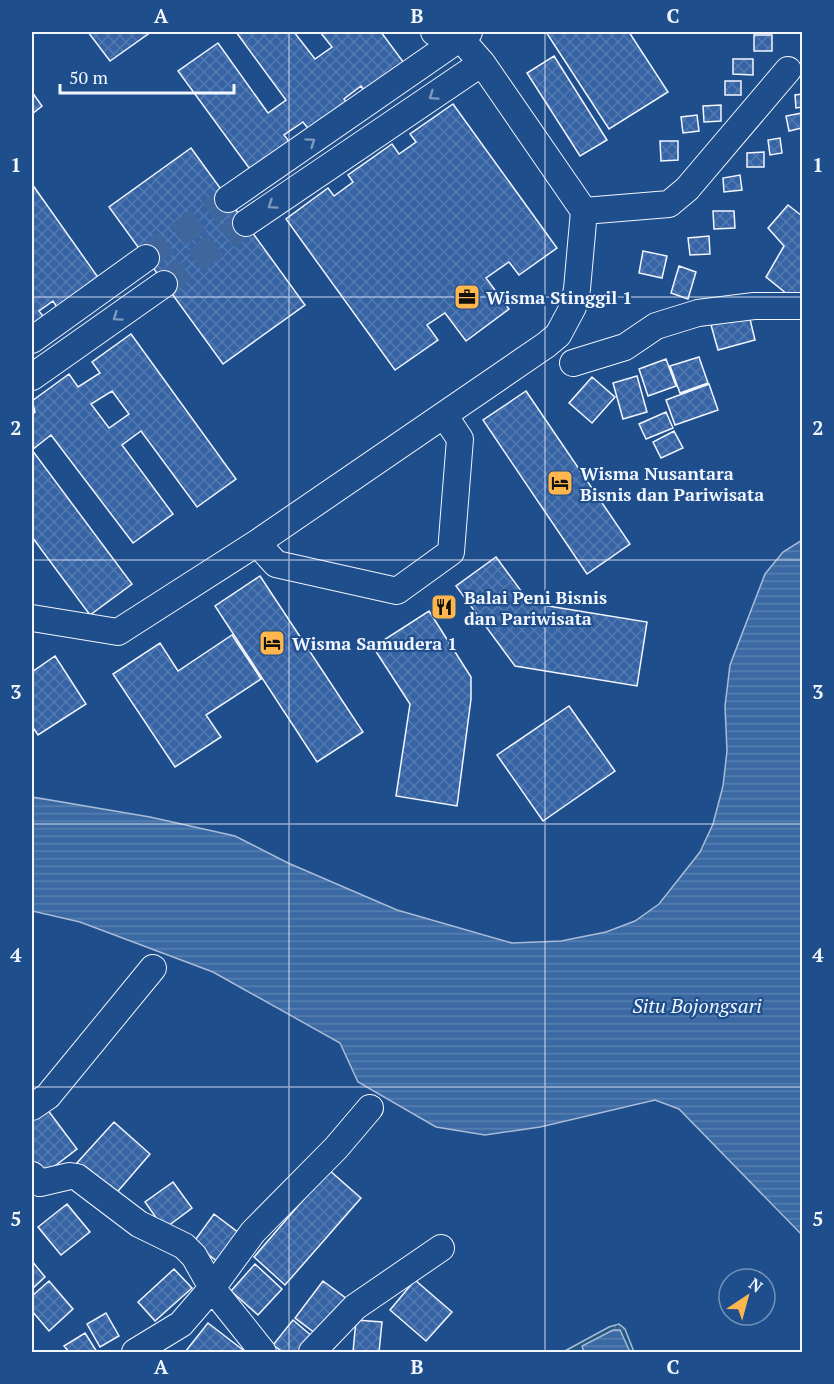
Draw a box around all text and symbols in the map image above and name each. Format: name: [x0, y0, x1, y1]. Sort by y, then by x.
text: A: [154, 2, 169, 29]
text: B: [411, 2, 424, 29]
text: C: [666, 2, 680, 29]
scale bar: [60, 57, 234, 95]
text: 50 m: [69, 65, 109, 89]
one-way arrow: [429, 89, 440, 100]
one-way arrow: [304, 138, 315, 149]
text: 1: [10, 151, 22, 178]
text: 1: [812, 151, 824, 178]
one-way arrow: [268, 198, 279, 209]
office icon: Wisma Stinggil 1: [452, 282, 482, 312]
place label: Wisma Stinggil 1: [486, 285, 632, 309]
one-way arrow: [112, 310, 123, 321]
text: 2: [10, 414, 22, 441]
text: 2: [812, 414, 824, 441]
place label: Wisma Nusantara Bisnis dan Pariwisata: [580, 461, 764, 506]
hotel icon: Wisma Nusantara Bisnis dan Pariwisata: [545, 468, 575, 498]
place label: Balai Peni Bisnis dan Pariwisata: [464, 585, 607, 630]
restaurant icon: Balai Peni Bisnis dan Pariwisata: [429, 592, 459, 622]
hotel icon: Wisma Samudera 1: [257, 628, 287, 658]
place label: Wisma Samudera 1: [292, 631, 457, 655]
text: 3: [10, 678, 22, 705]
text: 3: [812, 678, 824, 705]
text: 4: [10, 941, 22, 968]
text: 4: [812, 941, 824, 968]
water label: Situ Bojongsari: [632, 992, 762, 1019]
text: 5: [10, 1205, 22, 1232]
text: 5: [812, 1205, 824, 1232]
north arrow: [717, 1267, 777, 1327]
text: N: [744, 1272, 767, 1297]
text: A: [154, 1353, 169, 1380]
text: B: [411, 1353, 424, 1380]
text: C: [666, 1353, 680, 1380]

